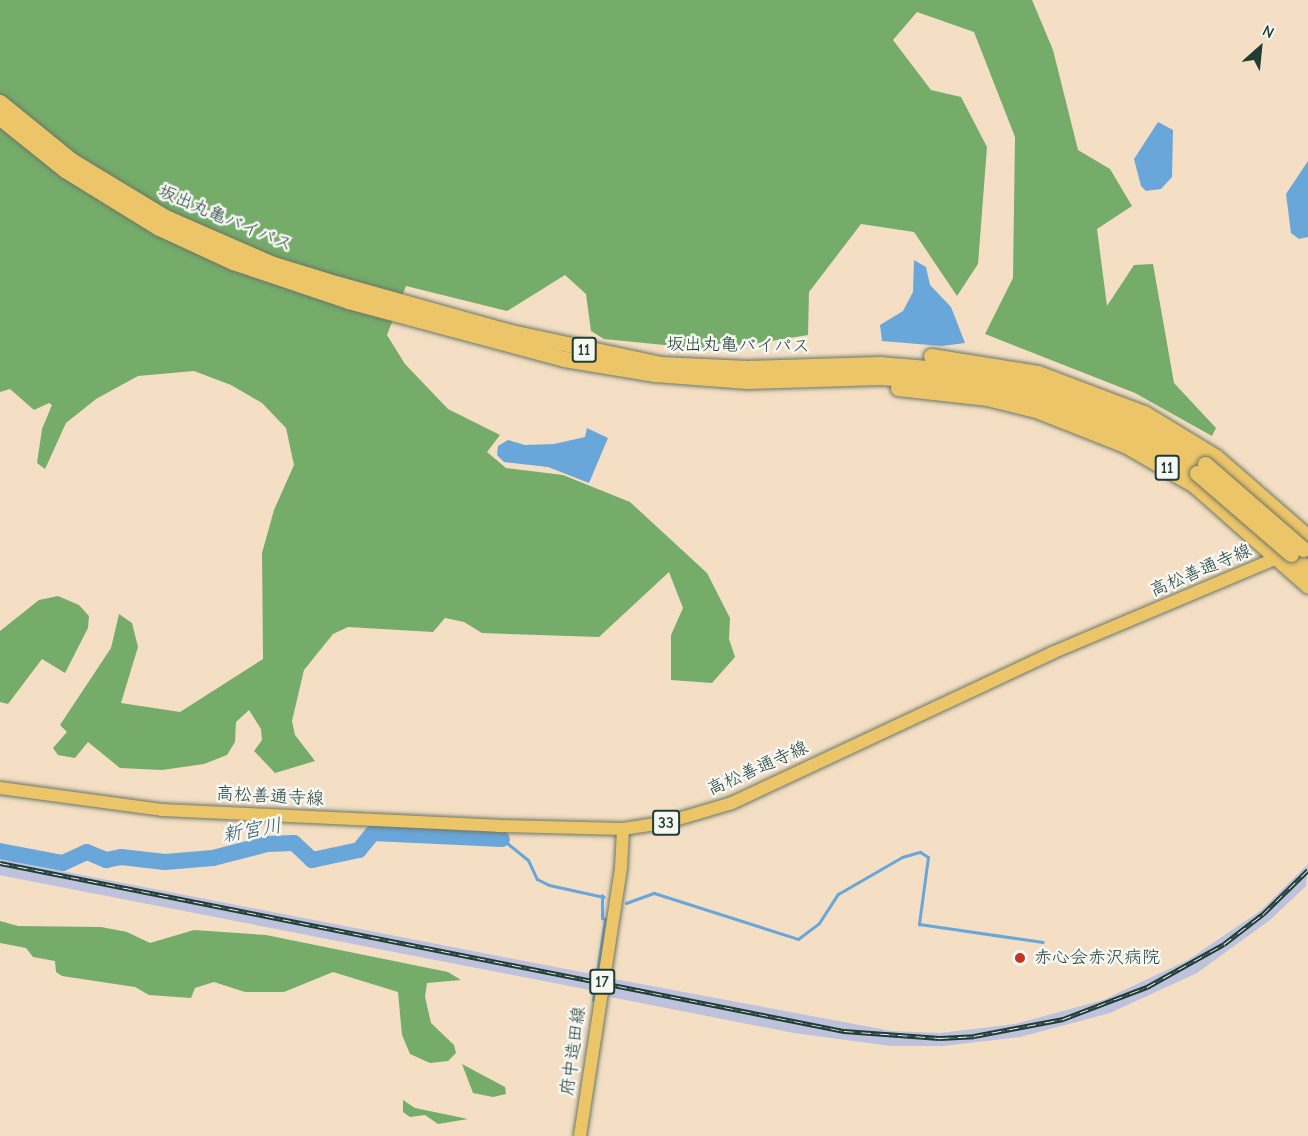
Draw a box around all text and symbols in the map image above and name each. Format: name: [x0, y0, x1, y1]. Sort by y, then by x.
north arrow: [1230, 18, 1290, 78]
text: N: [1259, 22, 1277, 42]
street label: 坂出丸亀バイパス: [155, 181, 295, 257]
street label: 坂出丸亀バイパス: [666, 334, 810, 358]
road number: 11: [570, 337, 598, 363]
road number: 11: [1154, 455, 1180, 481]
street label: 高松善通寺線: [1147, 540, 1255, 602]
street label: 高松善通寺線: [704, 737, 812, 801]
street label: 高松善通寺線: [216, 783, 324, 811]
road number: 33: [651, 810, 681, 836]
water label: 新宮川: [220, 813, 284, 847]
place label: 赤心会赤沢病院: [1034, 947, 1160, 969]
marker: 赤心会赤沢病院: [1011, 949, 1029, 967]
road number: 17: [588, 969, 616, 995]
street label: 府中造田線: [557, 1005, 591, 1097]

